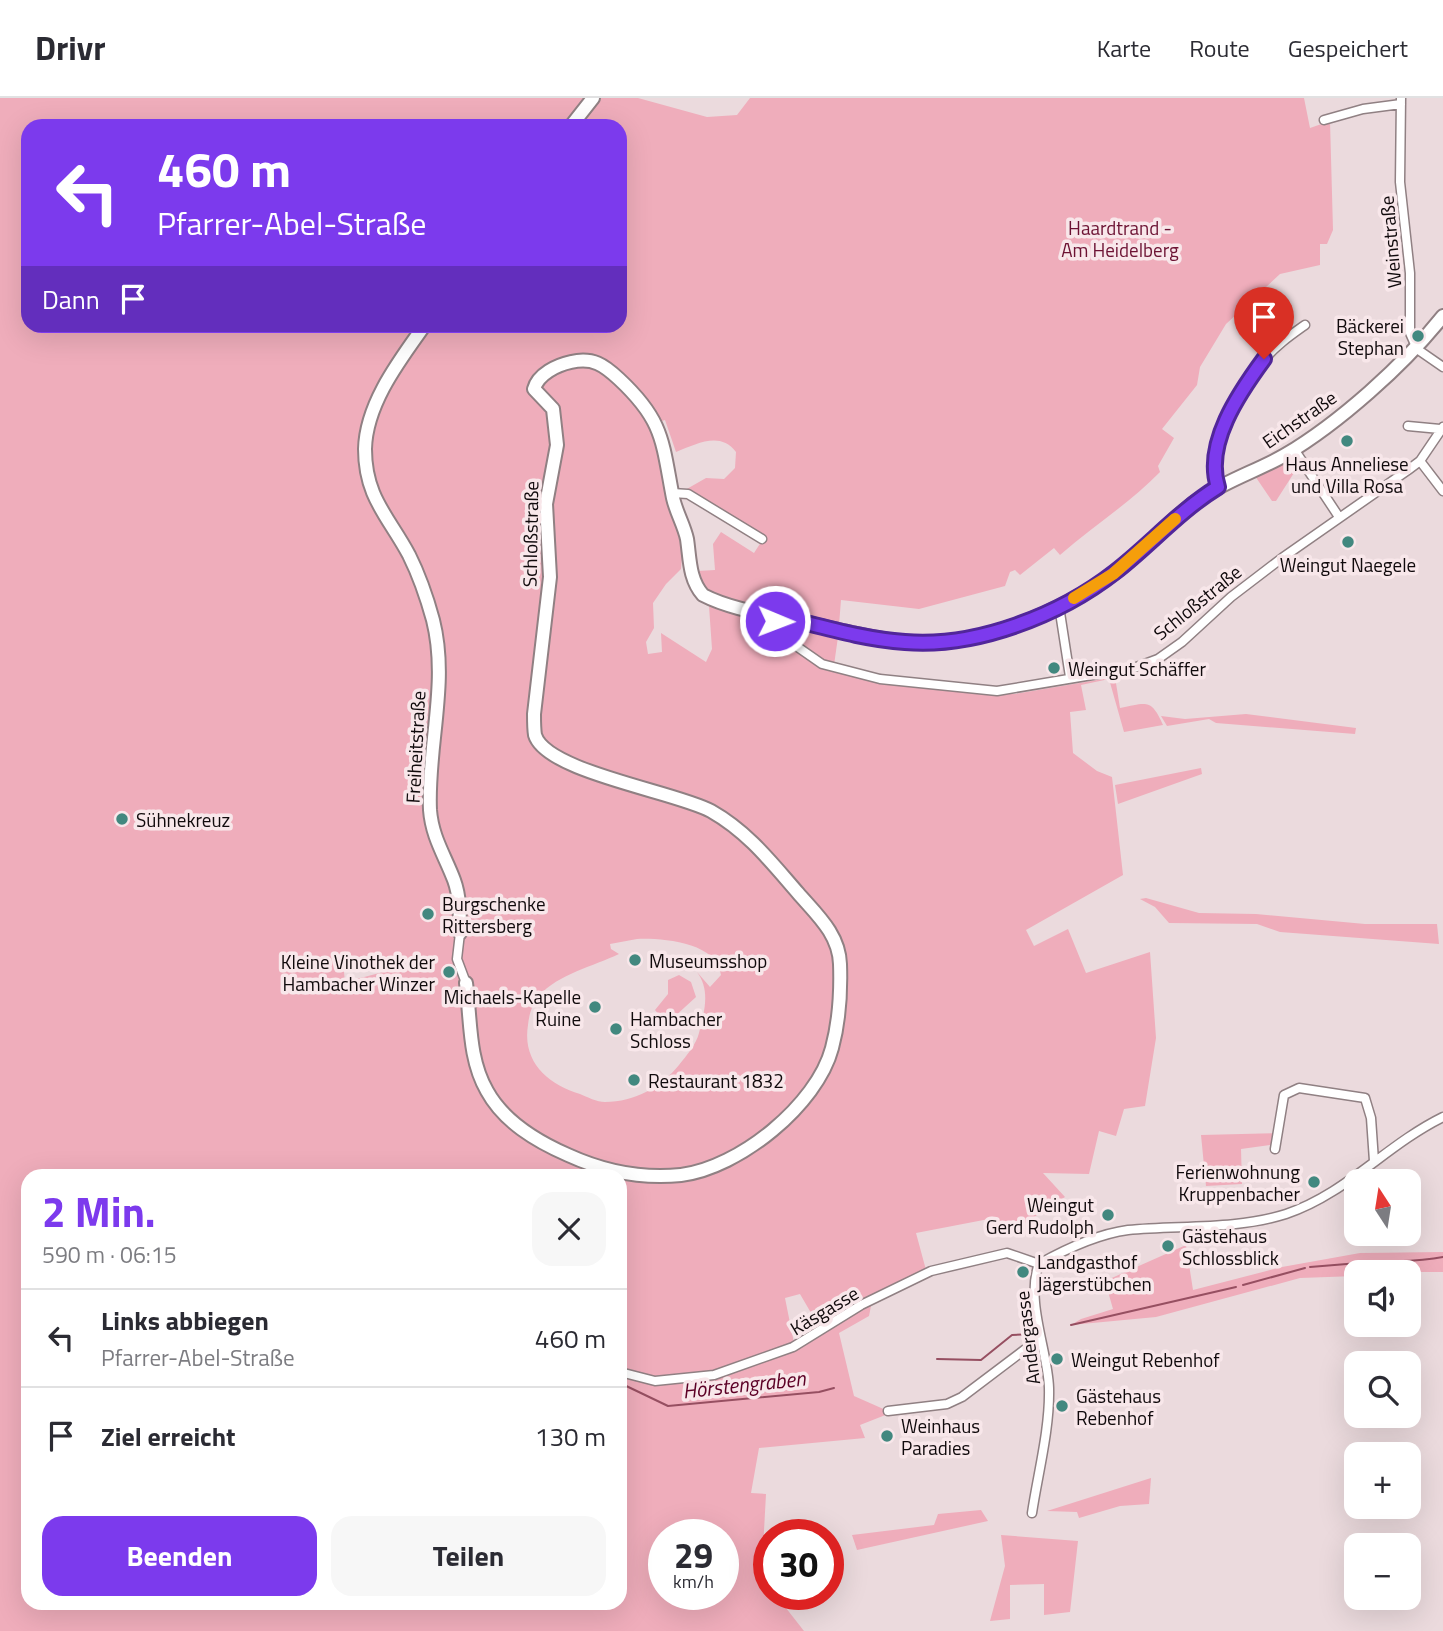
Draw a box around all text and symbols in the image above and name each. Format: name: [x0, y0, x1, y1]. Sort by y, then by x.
text: Drivr: [35, 23, 106, 73]
text: Karte: [1097, 30, 1151, 66]
text: Route: [1189, 30, 1250, 66]
text: Gespeichert: [1288, 30, 1408, 66]
text: 460 m: [157, 131, 291, 206]
icon: left: [42, 147, 133, 238]
street label: Weinstraße: [1372, 195, 1408, 289]
text: Pfarrer-Abel-Straße: [157, 199, 426, 247]
park label: Haardtrand - Am Heidelberg: [1061, 213, 1179, 264]
text: Dann: [42, 280, 100, 319]
icon: arrive: [114, 280, 152, 318]
pin: [1234, 287, 1294, 359]
icon: arrive: [1245, 298, 1283, 336]
place label: Bäckerei Stephan: [1336, 311, 1404, 362]
marker: Bäckerei Stephan: [1410, 328, 1426, 344]
street label: Eichstraße: [1256, 383, 1342, 455]
marker: Haus Anneliese und Villa Rosa: [1339, 433, 1355, 449]
place label: Haus Anneliese und Villa Rosa: [1285, 449, 1409, 500]
street label: Schloßstraße: [515, 481, 545, 587]
marker: Weingut Naegele: [1340, 534, 1356, 550]
place label: Weingut Naegele: [1280, 550, 1416, 579]
street label: Schloßstraße: [1147, 557, 1247, 647]
position arrow: [738, 584, 812, 658]
place label: Weingut Schäffer: [1068, 654, 1206, 683]
marker: Weingut Schäffer: [1046, 660, 1062, 676]
street label: Freiheitstraße: [398, 690, 432, 804]
place label: Sühnekreuz: [136, 805, 230, 834]
marker: Sühnekreuz: [114, 811, 130, 827]
place label: Burgschenke Rittersberg: [442, 889, 546, 940]
marker: Burgschenke Rittersberg: [420, 906, 436, 922]
place label: Museumsshop: [649, 946, 767, 975]
place label: Kleine Vinothek der Hambacher Winzer: [281, 947, 435, 998]
marker: Museumsshop: [627, 952, 643, 968]
marker: Kleine Vinothek der Hambacher Winzer: [441, 964, 457, 980]
place label: Michaels-Kapelle Ruine: [444, 982, 581, 1033]
marker: Michaels-Kapelle Ruine: [587, 999, 603, 1015]
place label: Hambacher Schloss: [630, 1004, 723, 1055]
marker: Hambacher Schloss: [608, 1021, 624, 1037]
place label: Restaurant 1832: [648, 1066, 784, 1095]
marker: Restaurant 1832: [626, 1072, 642, 1088]
place label: Ferienwohnung Kruppenbacher: [1175, 1157, 1300, 1208]
north arrow: [1344, 1169, 1421, 1246]
map controls: [1344, 1169, 1421, 1610]
marker: Ferienwohnung Kruppenbacher: [1306, 1174, 1322, 1190]
text: 2 Min.: [42, 1179, 156, 1243]
place label: Weingut Gerd Rudolph: [986, 1190, 1094, 1241]
button: close: [532, 1192, 606, 1266]
marker: Weingut Gerd Rudolph: [1100, 1207, 1116, 1223]
place label: Gästehaus Schlossblick: [1182, 1221, 1279, 1272]
text: 590 m · 06:15: [42, 1237, 177, 1272]
marker: Gästehaus Schlossblick: [1160, 1238, 1176, 1254]
place label: Landgasthof Jägerstübchen: [1037, 1247, 1152, 1298]
button: sound: [1344, 1260, 1421, 1337]
marker: Landgasthof Jägerstübchen: [1015, 1264, 1031, 1280]
street label: Käsgasse: [784, 1278, 864, 1342]
street label: Andergasse: [1007, 1289, 1047, 1387]
text: Links abbiegen: [101, 1301, 269, 1340]
icon: left: [42, 1319, 80, 1357]
text: 460 m: [535, 1319, 606, 1358]
text: Pfarrer-Abel-Straße: [101, 1340, 295, 1375]
place label: Weingut Rebenhof: [1071, 1345, 1220, 1374]
marker: Weingut Rebenhof: [1049, 1351, 1065, 1367]
button: search: [1344, 1351, 1421, 1428]
water label: Hörstengraben: [681, 1362, 807, 1406]
place label: Gästehaus Rebenhof: [1076, 1381, 1161, 1432]
marker: Gästehaus Rebenhof: [1054, 1398, 1070, 1414]
place label: Weinhaus Paradies: [901, 1411, 980, 1462]
icon: arrive: [42, 1417, 80, 1455]
text: Ziel erreicht: [101, 1417, 236, 1456]
text: 130 m: [535, 1417, 606, 1456]
marker: Weinhaus Paradies: [879, 1428, 895, 1444]
button: +: [1344, 1442, 1421, 1519]
button: Beenden: [42, 1516, 317, 1596]
button: Teilen: [331, 1516, 606, 1596]
speed limit sign: 30: [753, 1519, 844, 1610]
text: 29: [674, 1528, 713, 1582]
button: −: [1344, 1533, 1421, 1610]
text: km/h: [673, 1568, 714, 1595]

